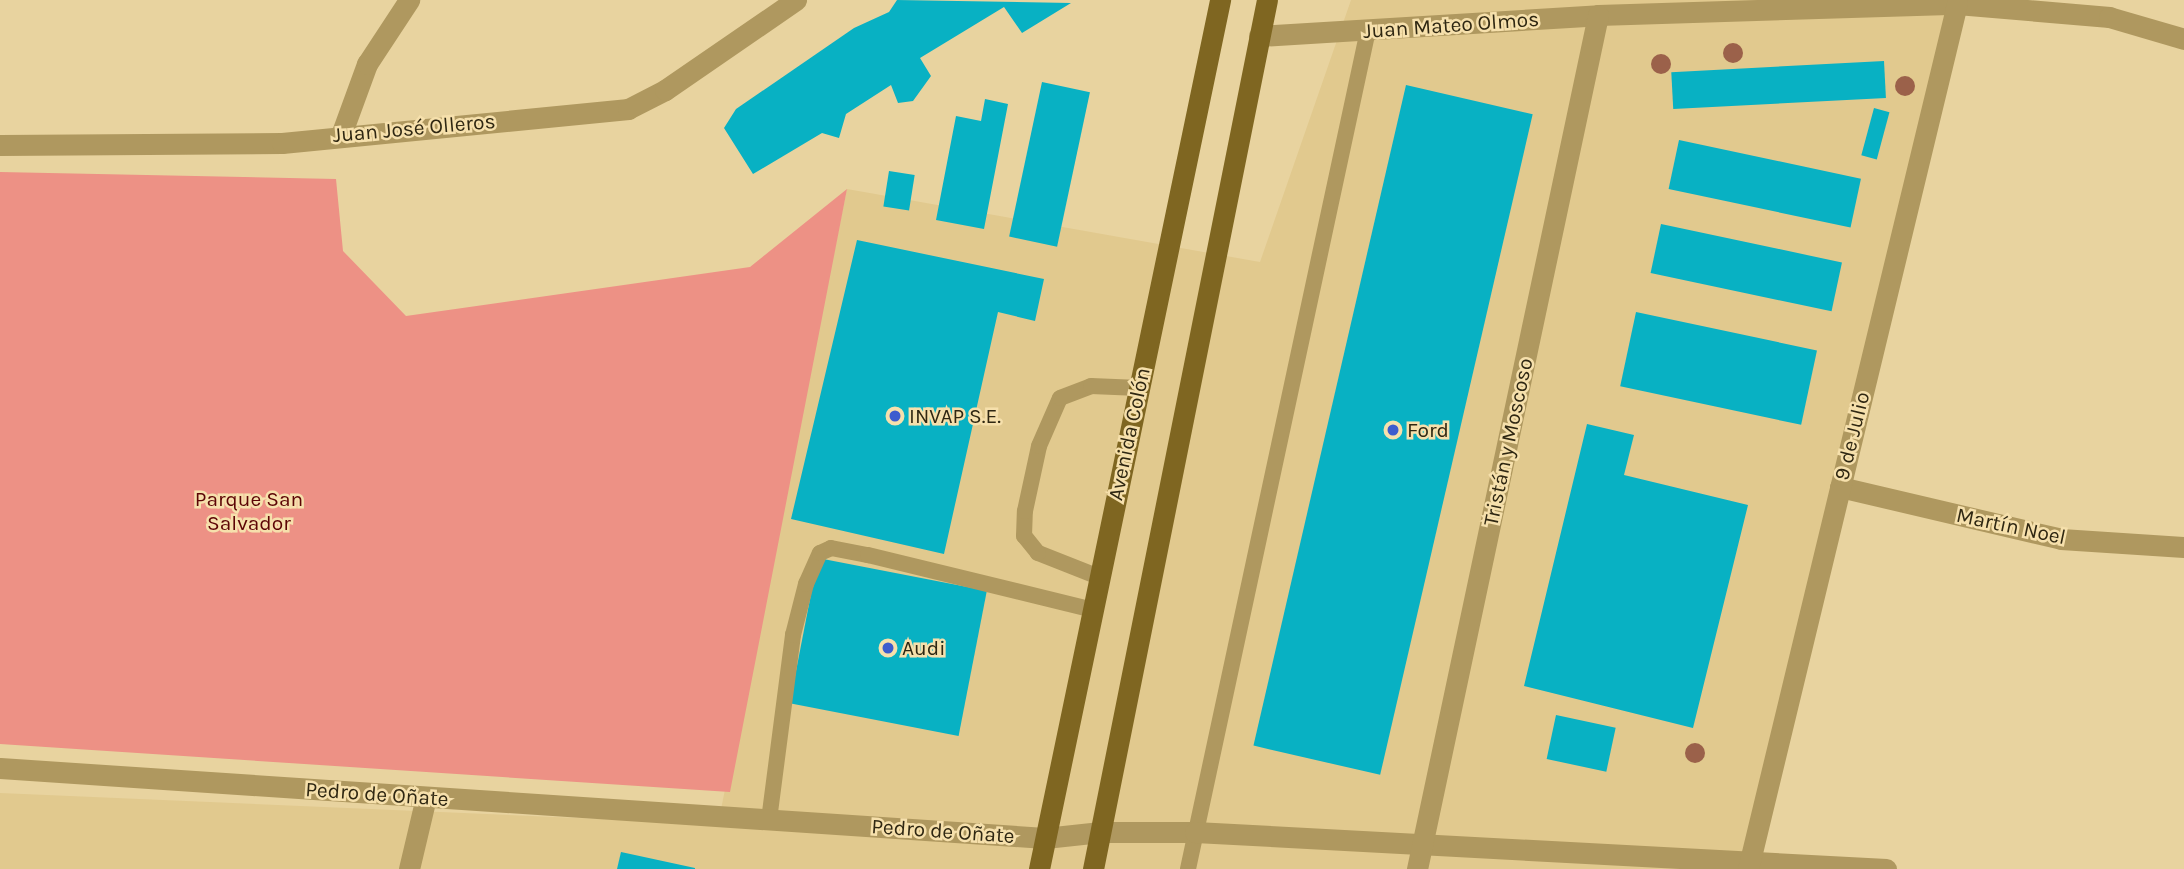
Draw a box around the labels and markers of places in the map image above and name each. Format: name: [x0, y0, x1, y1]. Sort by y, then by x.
place label: INVAP S.E.: [909, 403, 1001, 429]
marker: INVAP S.E.: [887, 408, 903, 424]
place label: Ford: [1407, 417, 1449, 443]
marker: Ford: [1385, 422, 1401, 438]
place label: Audi: [902, 635, 945, 661]
marker: Audi: [880, 640, 896, 656]

